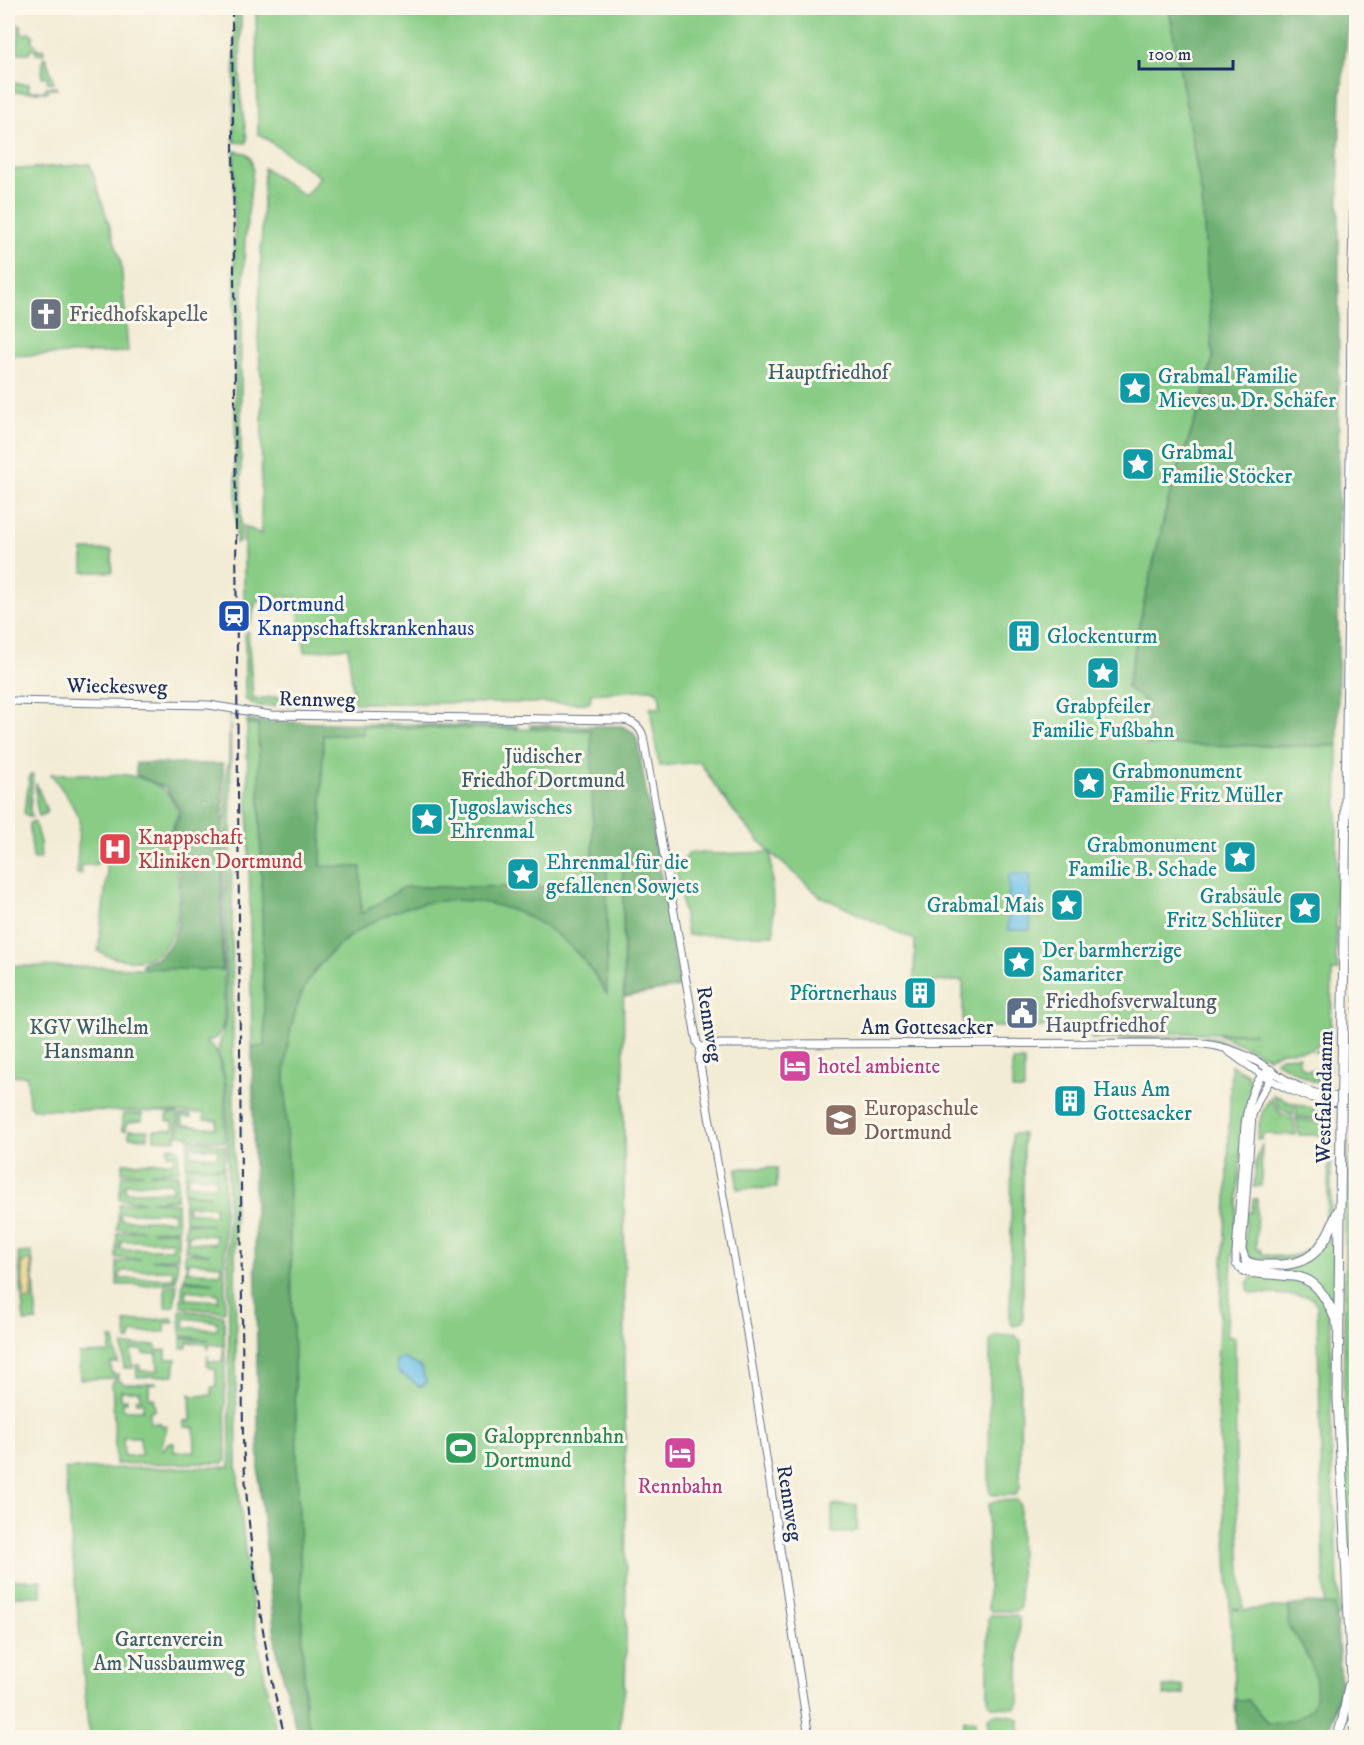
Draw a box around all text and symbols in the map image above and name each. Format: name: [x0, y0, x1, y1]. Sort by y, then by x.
scale bar: [1139, 33, 1234, 71]
text: 100 m: [1148, 44, 1191, 66]
church icon: Friedhofskapelle: [28, 296, 64, 332]
place label: Friedhofskapelle: [69, 302, 208, 328]
park label: Hauptfriedhof: [768, 360, 892, 386]
place label: Grabmal Familie Mieves u. Dr. Schäfer: [1158, 364, 1336, 414]
place icon: Grabmal Familie Mieves u. Dr. Schäfer: [1117, 370, 1153, 406]
place label: Grabmal Familie Stöcker: [1161, 440, 1292, 490]
place icon: Grabmal Familie Stöcker: [1120, 446, 1156, 482]
place label: Dortmund Knappschaftskrankenhaus: [257, 592, 474, 642]
station icon: Dortmund Knappschaftskrankenhaus: [216, 598, 252, 634]
building icon: Glockenturm: [1006, 618, 1042, 654]
place label: Glockenturm: [1047, 624, 1158, 650]
place icon: Grabpfeiler Familie Fußbahn: [1085, 655, 1121, 691]
street label: Wieckesweg: [65, 673, 168, 701]
street label: Rennweg: [278, 686, 356, 714]
place label: Grabpfeiler Familie Fußbahn: [1031, 694, 1175, 744]
park label: Jüdischer Friedhof Dortmund: [461, 744, 626, 794]
place label: Grabmonument Familie Fritz Müller: [1112, 759, 1283, 809]
place icon: Grabmonument Familie Fritz Müller: [1071, 765, 1107, 801]
place label: Jugoslawisches Ehrenmal: [448, 795, 572, 845]
place icon: Jugoslawisches Ehrenmal: [409, 801, 445, 837]
place label: Knappschaft Kliniken Dortmund: [138, 825, 303, 875]
hospital icon: Knappschaft Kliniken Dortmund: [97, 831, 133, 867]
place label: Grabmonument Familie B. Schade: [1068, 833, 1217, 883]
place icon: Grabmonument Familie B. Schade: [1222, 839, 1258, 875]
place label: Ehrenmal für die gefallenen Sowjets: [546, 850, 699, 900]
place icon: Ehrenmal für die gefallenen Sowjets: [505, 856, 541, 892]
place label: Grabsäule Fritz Schlüter: [1166, 884, 1282, 934]
place icon: Grabmal Mais: [1049, 887, 1085, 923]
place icon: Grabsäule Fritz Schlüter: [1287, 890, 1323, 926]
place label: Grabmal Mais: [927, 893, 1044, 919]
place label: Der barmherzige Samariter: [1042, 938, 1182, 988]
place icon: Der barmherzige Samariter: [1001, 944, 1037, 980]
building icon: Pförtnerhaus: [902, 975, 938, 1011]
place label: Pförtnerhaus: [789, 981, 897, 1007]
street label: Rennweg: [690, 984, 728, 1065]
place label: Friedhofsverwaltung Hauptfriedhof: [1045, 989, 1217, 1039]
public building icon: Friedhofsverwaltung Hauptfriedhof: [1004, 995, 1040, 1031]
park label: KGV Wilhelm Hansmann: [29, 1015, 149, 1065]
street label: Am Gottesacker: [861, 1015, 993, 1041]
street label: Westfalendamm: [1311, 1030, 1339, 1165]
hotel icon: hotel ambiente: [777, 1048, 813, 1084]
place label: hotel ambiente: [818, 1054, 941, 1080]
place label: Haus Am Gottesacker: [1093, 1077, 1192, 1127]
building icon: Haus Am Gottesacker: [1052, 1083, 1088, 1119]
place label: Europaschule Dortmund: [864, 1096, 979, 1146]
school or university icon: Europaschule Dortmund: [823, 1102, 859, 1138]
place label: Galopprennbahn Dortmund: [484, 1424, 624, 1474]
sports icon: Galopprennbahn Dortmund: [443, 1430, 479, 1466]
hotel icon: Rennbahn: [662, 1435, 698, 1471]
street label: Rennweg: [770, 1463, 808, 1544]
place label: Rennbahn: [637, 1474, 723, 1500]
park label: Gartenverein Am Nussbaumweg: [93, 1627, 246, 1677]

